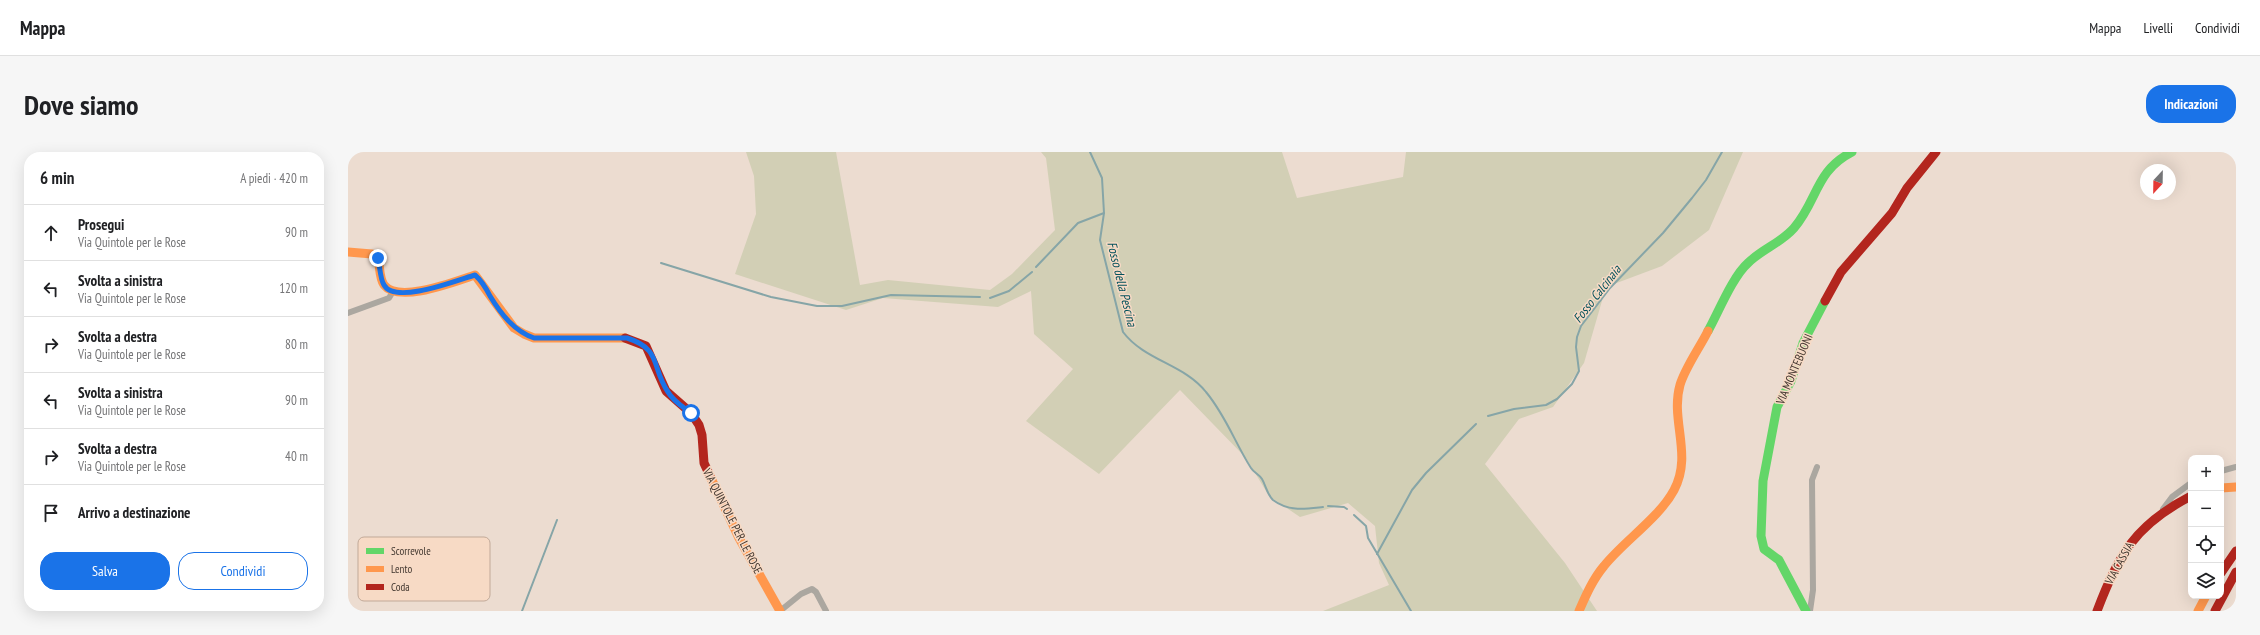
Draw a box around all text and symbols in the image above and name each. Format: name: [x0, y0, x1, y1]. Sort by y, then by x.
text: Mappa: [20, 16, 65, 40]
text: Mappa: [2089, 19, 2121, 37]
text: Livelli: [2143, 19, 2173, 37]
text: Condividi: [2195, 19, 2240, 37]
button: Indicazioni: [2146, 85, 2236, 123]
text: Dove siamo: [24, 86, 139, 123]
north arrow: [2140, 164, 2176, 200]
text: 6 min: [40, 167, 74, 189]
text: A piedi · 420 m: [240, 170, 308, 187]
text: Prosegui: [78, 215, 124, 234]
icon: ahead: [40, 222, 62, 244]
text: 90 m: [285, 224, 308, 241]
text: Via Quintole per le Rose: [78, 234, 186, 251]
water label: Fosso della Pescina: [1103, 240, 1141, 329]
route end: [369, 249, 387, 267]
water label: Fosso Calcinaia: [1569, 261, 1625, 326]
text: Svolta a sinistra: [78, 271, 163, 290]
icon: left: [40, 278, 62, 300]
text: 120 m: [279, 280, 308, 297]
text: Via Quintole per le Rose: [78, 290, 186, 307]
text: Svolta a destra: [78, 327, 157, 346]
street label: VIA MONTEBUONI: [1772, 331, 1816, 407]
icon: right: [40, 334, 62, 356]
text: 80 m: [285, 336, 308, 353]
text: Via Quintole per le Rose: [78, 346, 186, 363]
text: Svolta a sinistra: [78, 383, 163, 402]
icon: left: [40, 390, 62, 412]
text: 90 m: [285, 392, 308, 409]
text: Via Quintole per le Rose: [78, 402, 186, 419]
route start: [682, 404, 700, 422]
text: Svolta a destra: [78, 439, 157, 458]
icon: right: [40, 446, 62, 468]
text: 40 m: [285, 448, 308, 465]
map controls: [2188, 455, 2224, 599]
button: +: [2188, 455, 2224, 491]
text: Via Quintole per le Rose: [78, 458, 186, 475]
street label: VIA QUINTOLE PER LE ROSE: [699, 465, 766, 576]
button: −: [2188, 491, 2224, 527]
icon: arrive: [40, 502, 62, 524]
text: Arrivo a destinazione: [78, 503, 191, 522]
button: locate: [2188, 527, 2224, 563]
legend: [358, 537, 490, 601]
street label: VIA CASSIA: [2101, 539, 2137, 588]
text: Scorrevole: [391, 544, 431, 558]
button: Salva: [40, 552, 170, 590]
button: Condividi: [178, 552, 308, 590]
text: Lento: [391, 562, 412, 576]
button: layers: [2188, 563, 2224, 599]
text: Coda: [391, 580, 410, 594]

